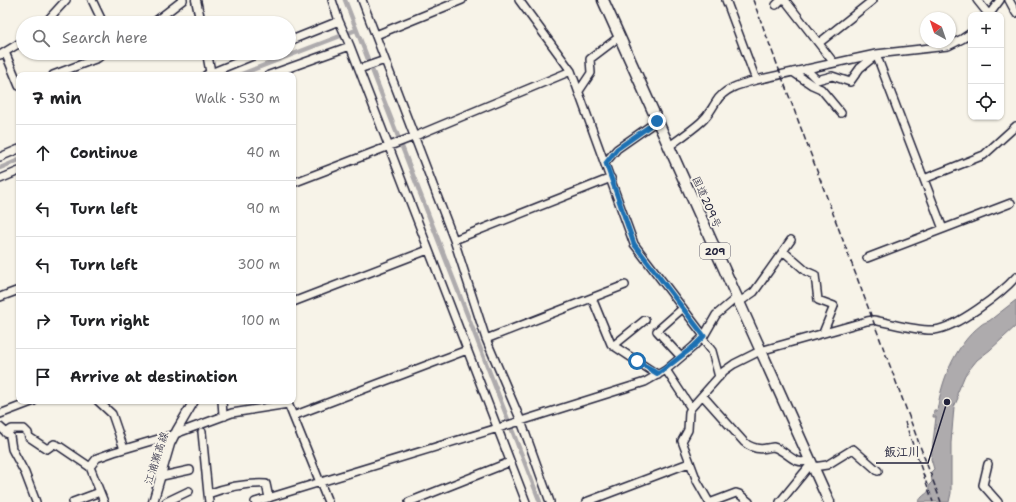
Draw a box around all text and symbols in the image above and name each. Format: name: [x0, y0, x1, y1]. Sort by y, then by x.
north arrow: [920, 12, 956, 48]
map controls: [968, 12, 1004, 120]
button: +: [968, 12, 1004, 48]
search box: [16, 16, 296, 60]
icon: search: [30, 27, 52, 49]
text: Search here: [62, 28, 148, 48]
button: −: [968, 48, 1004, 84]
button: locate: [968, 84, 1004, 120]
text: 7 min: [32, 87, 82, 109]
text: Walk · 530 m: [195, 90, 280, 107]
route end: [648, 112, 666, 130]
icon: ahead: [32, 142, 54, 164]
text: Continue: [70, 143, 138, 163]
text: 40 m: [246, 144, 280, 161]
street label: 国道209号: [688, 174, 725, 231]
icon: left: [32, 198, 54, 220]
text: Turn left: [70, 199, 138, 219]
text: 90 m: [246, 200, 280, 217]
road number: 209: [700, 243, 730, 259]
icon: left: [32, 254, 54, 276]
text: Turn left: [70, 255, 138, 275]
text: 300 m: [237, 256, 280, 273]
icon: right: [32, 310, 54, 332]
text: Turn right: [70, 311, 150, 331]
text: 100 m: [241, 312, 280, 329]
route start: [628, 352, 646, 370]
icon: arrive: [32, 366, 54, 388]
text: Arrive at destination: [70, 367, 238, 387]
street label: 江浦瀬高線: [141, 430, 172, 487]
callout: 飯江川: [876, 439, 928, 463]
text: 飯江川: [884, 444, 920, 460]

